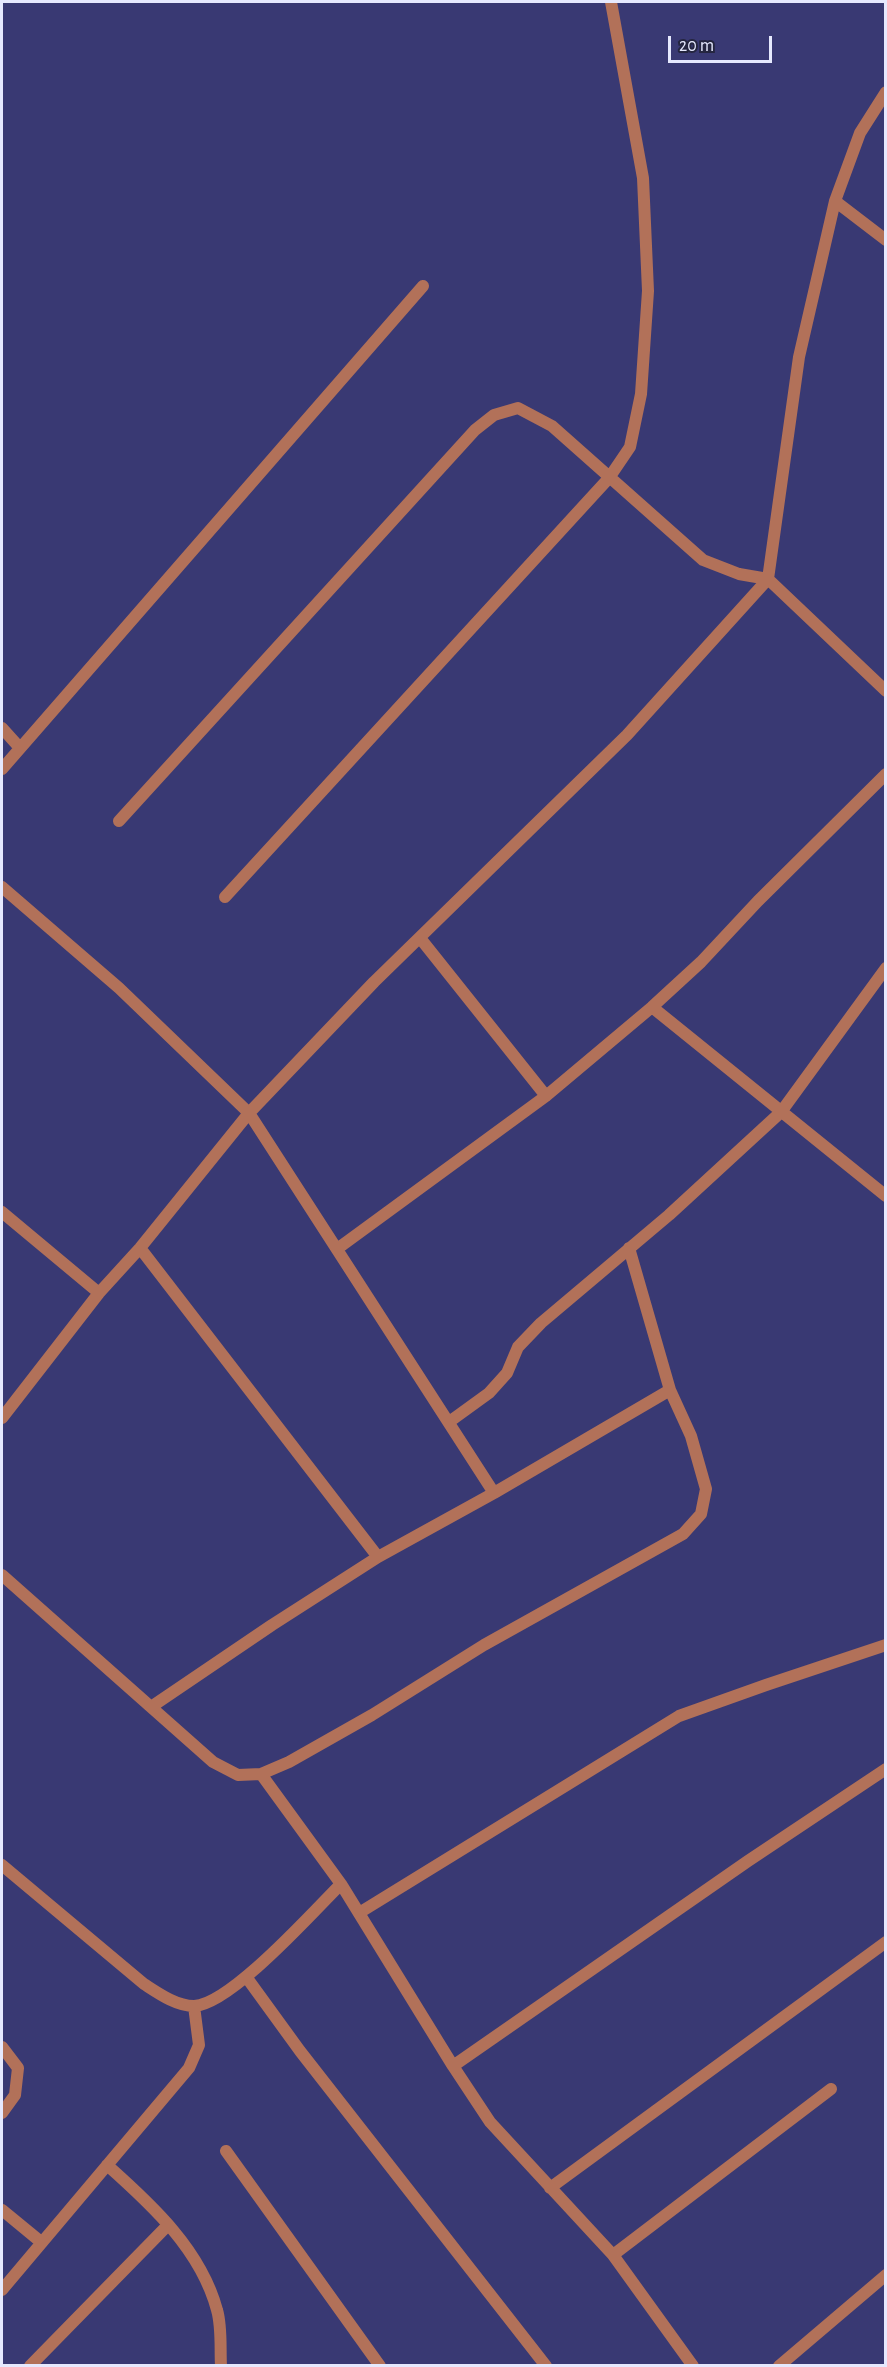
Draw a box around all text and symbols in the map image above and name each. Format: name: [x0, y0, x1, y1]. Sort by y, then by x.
scale bar: [671, 24, 774, 62]
text: 20 m: [679, 37, 714, 55]

